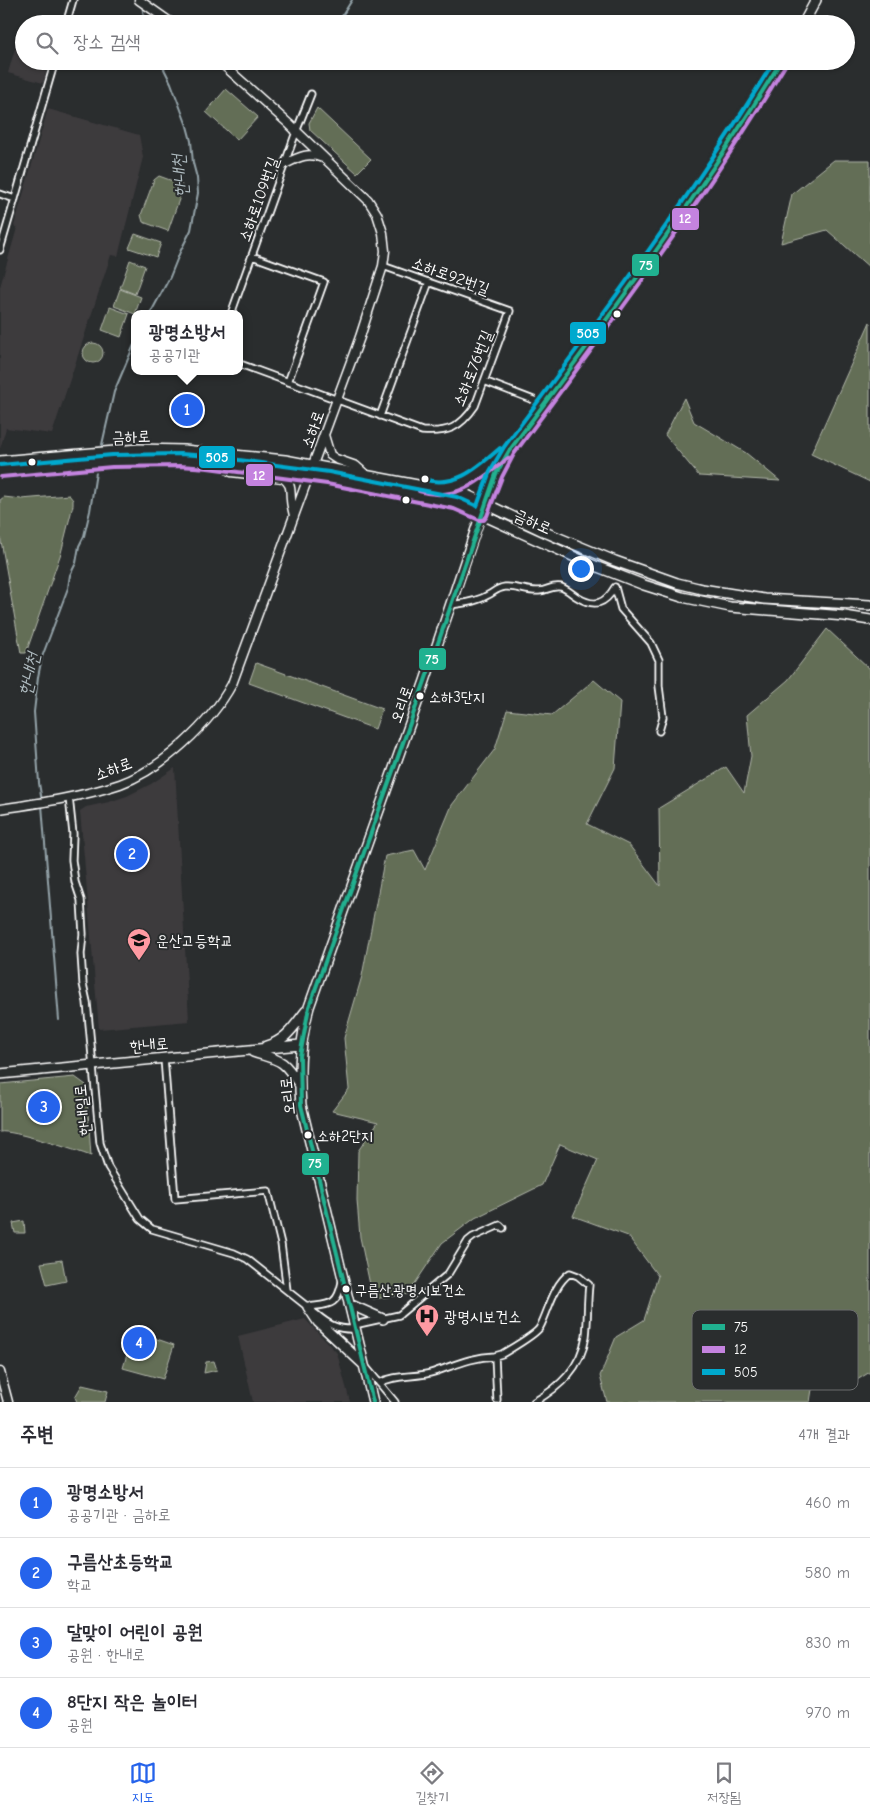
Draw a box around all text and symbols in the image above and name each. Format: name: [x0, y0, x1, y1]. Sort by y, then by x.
search box: [15, 15, 855, 70]
icon: search: [33, 29, 61, 57]
text: 장소 검색: [73, 31, 141, 53]
water label: 한내천: [168, 152, 193, 199]
street label: 소하로109번길: [235, 154, 283, 244]
line badge: 12: [671, 207, 700, 231]
text: 12: [679, 210, 691, 227]
line badge: 75: [631, 253, 660, 277]
street label: 소하로92번길: [409, 254, 492, 298]
text: 75: [639, 257, 653, 274]
unlabelled marker: [612, 309, 622, 319]
popup: [131, 310, 243, 375]
text: 광명소방서: [149, 321, 225, 343]
line badge: 505: [569, 321, 607, 345]
text: 505: [577, 325, 599, 342]
street label: 소하로76번길: [450, 328, 496, 409]
text: 공공기관: [149, 346, 200, 364]
pin: 1: [171, 391, 203, 429]
street label: 소하로: [298, 408, 328, 451]
street label: 금하로: [111, 427, 151, 447]
line badge: 505: [198, 445, 236, 469]
text: 505: [206, 449, 228, 466]
unlabelled marker: [27, 457, 37, 467]
line badge: 12: [245, 463, 274, 487]
text: 12: [253, 467, 265, 484]
unlabelled marker: [420, 474, 430, 484]
unlabelled marker: [401, 495, 411, 505]
street label: 금하로: [511, 506, 554, 538]
your location: [568, 556, 594, 582]
line badge: 75: [418, 647, 447, 671]
water label: 한내천: [15, 649, 45, 698]
text: 75: [425, 651, 439, 668]
street label: 오리로: [387, 683, 417, 726]
place label: 소하3단지: [429, 688, 485, 706]
marker: 소하3단지: [415, 691, 425, 701]
street label: 소하로: [92, 754, 135, 784]
pin: 2: [116, 835, 148, 873]
school or university icon: 운산고등학교: [126, 927, 152, 961]
place label: 운산고등학교: [156, 932, 233, 950]
street label: 한내로: [129, 1034, 169, 1056]
street label: 오리로: [277, 1076, 299, 1116]
street label: 한내일로: [71, 1083, 95, 1136]
pin: 3: [28, 1088, 60, 1126]
place label: 소하2단지: [317, 1127, 373, 1145]
marker: 소하2단지: [303, 1130, 313, 1140]
line badge: 75: [301, 1152, 330, 1176]
text: 75: [308, 1155, 322, 1172]
place label: 구름산.광명시보건소: [355, 1281, 466, 1299]
marker: 구름산.광명시보건소: [341, 1284, 351, 1294]
hospital icon: 광명시보건소: [414, 1303, 440, 1337]
place label: 광명시보건소: [444, 1308, 521, 1326]
legend: [692, 1310, 858, 1390]
text: 75: [734, 1319, 748, 1336]
pin: 4: [123, 1324, 155, 1362]
text: 12: [734, 1341, 747, 1358]
text: 505: [734, 1364, 758, 1381]
text: 주변: [20, 1422, 54, 1446]
text: 4개 결과: [798, 1426, 850, 1444]
text: 광명소방서: [67, 1481, 143, 1503]
text: 1: [33, 1494, 39, 1512]
text: 460 m: [805, 1494, 850, 1512]
text: 공공기관 · 금하로: [67, 1506, 171, 1524]
text: 구름산초등학교: [67, 1551, 174, 1573]
text: 2: [32, 1564, 40, 1582]
text: 580 m: [805, 1564, 850, 1582]
text: 학교: [67, 1576, 93, 1594]
text: 달맞이 어린이 공원: [67, 1621, 203, 1643]
text: 3: [32, 1634, 40, 1652]
text: 830 m: [805, 1634, 850, 1652]
text: 공원 · 한내로: [67, 1646, 145, 1664]
text: 8단지 작은 놀이터: [67, 1691, 197, 1713]
text: 4: [32, 1704, 40, 1722]
text: 970 m: [806, 1704, 850, 1722]
text: 공원: [67, 1716, 93, 1734]
tab: 지도: [129, 1759, 157, 1807]
tab: 길찾기: [415, 1759, 449, 1807]
tab: 저장됨: [707, 1759, 741, 1807]

